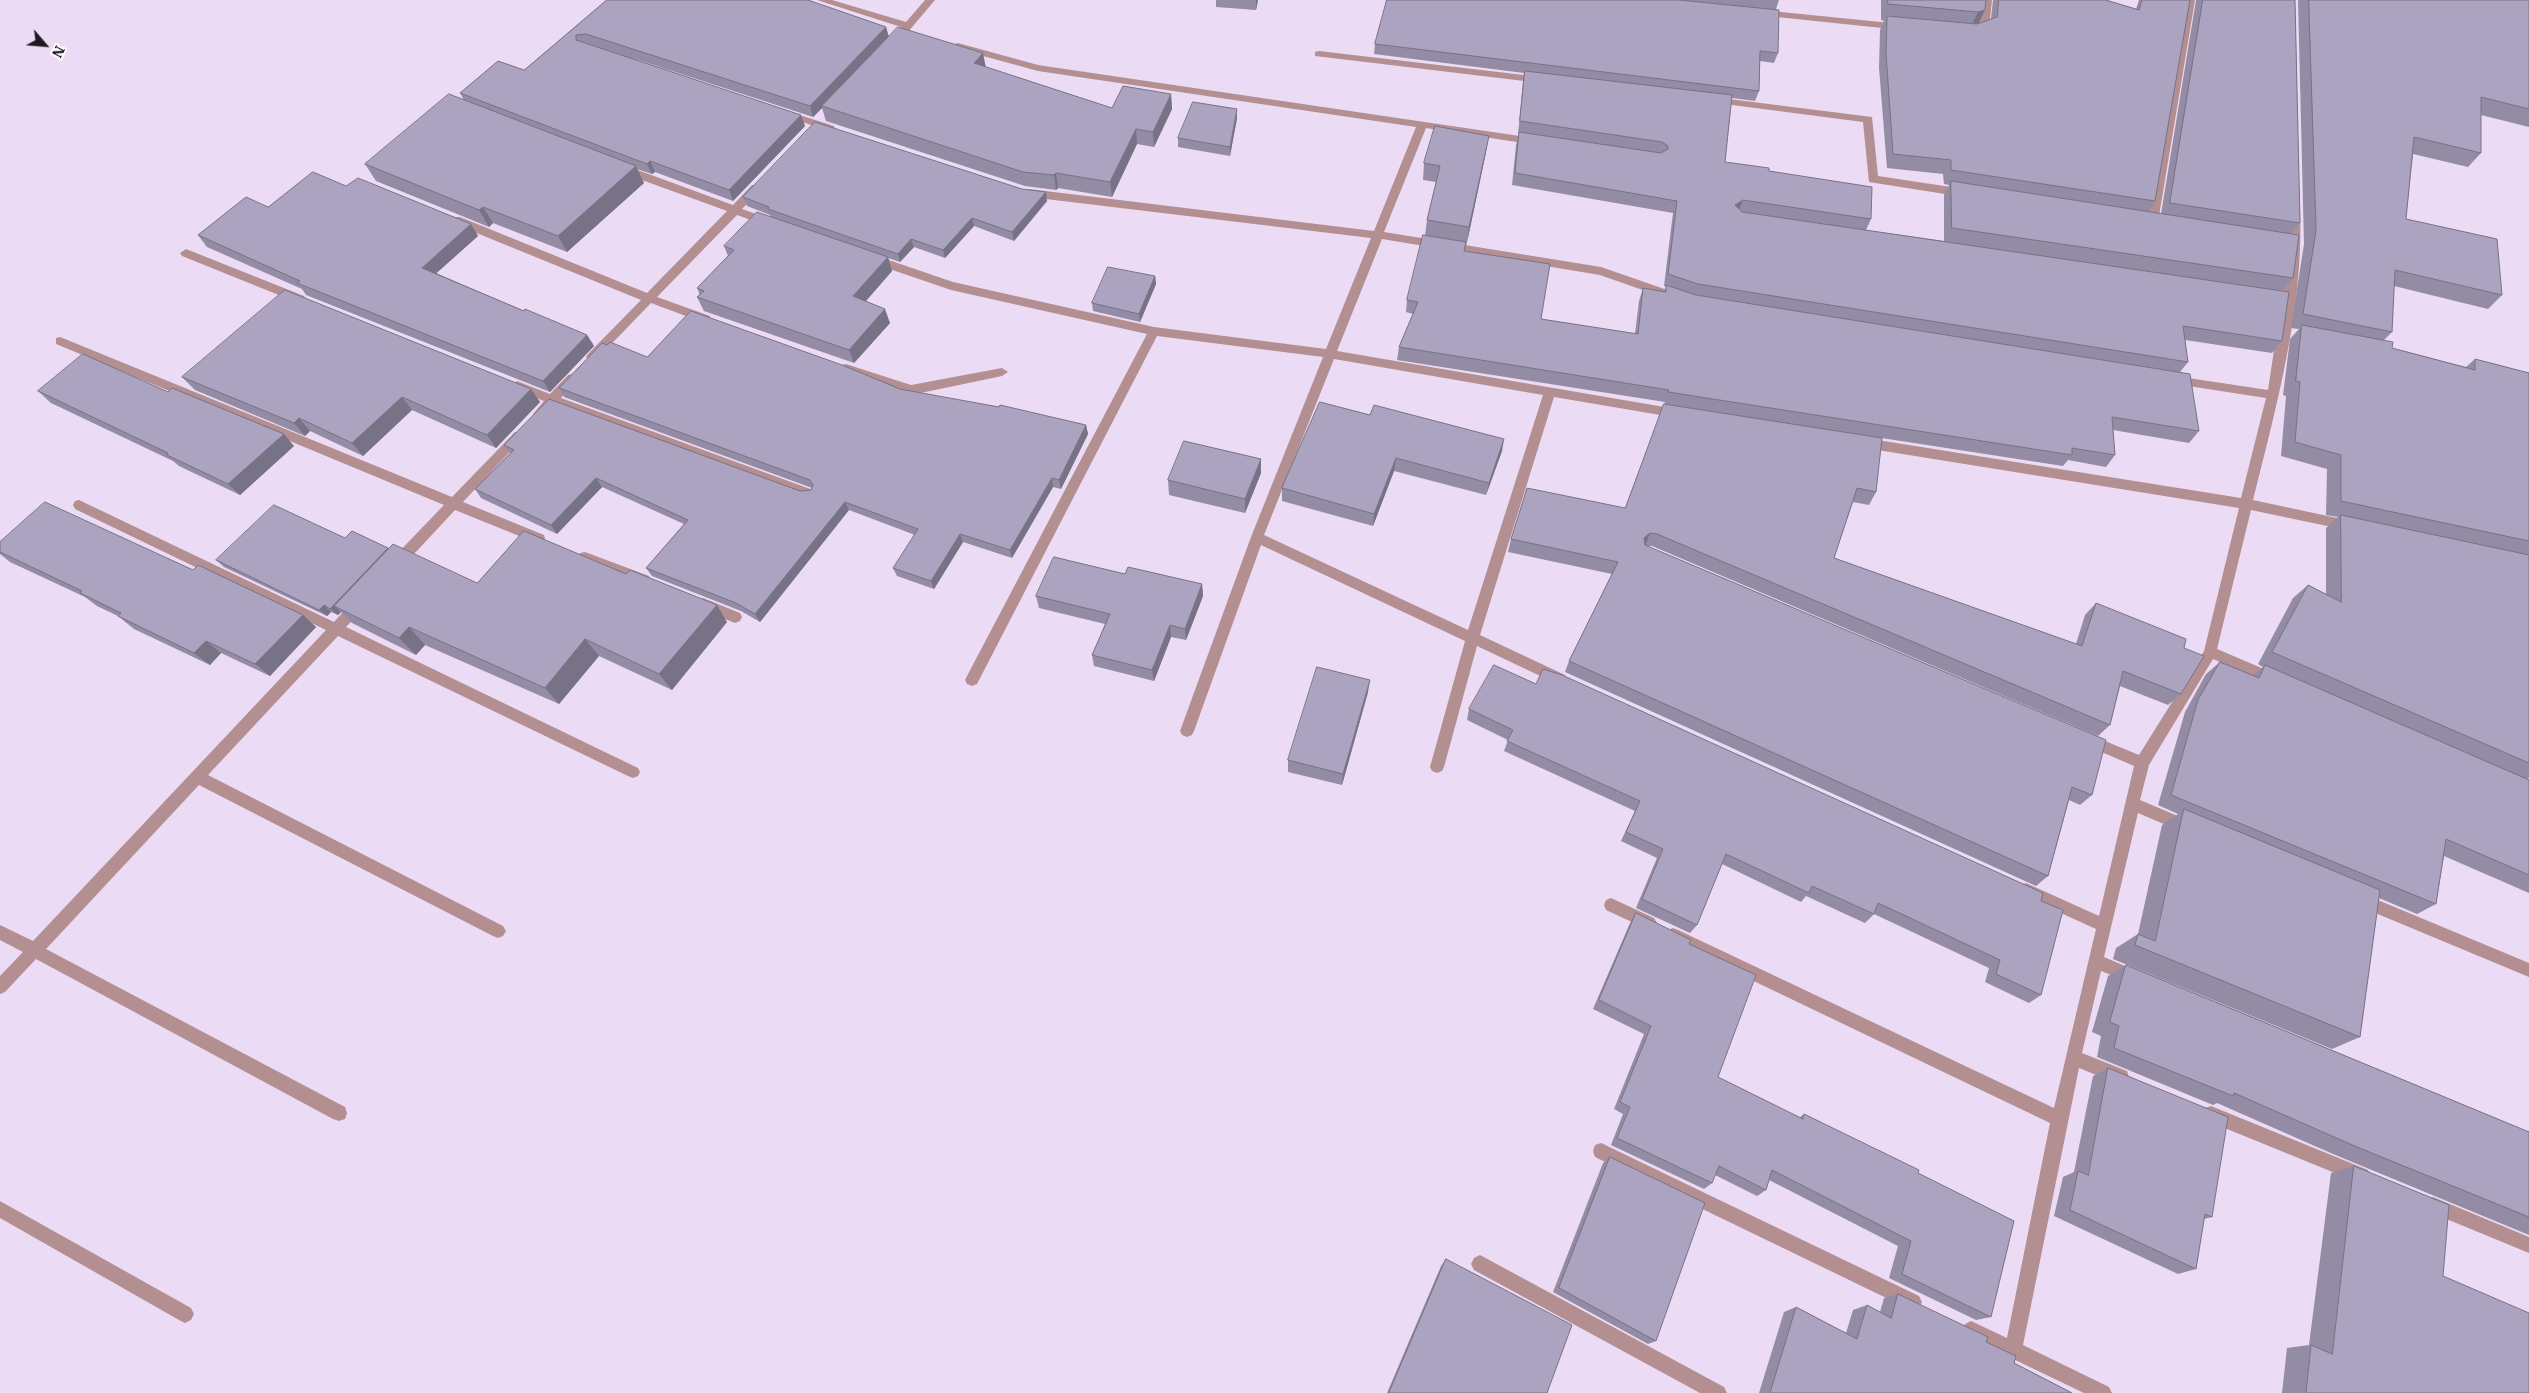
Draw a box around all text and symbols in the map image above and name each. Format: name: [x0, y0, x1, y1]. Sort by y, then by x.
north arrow: [20, 20, 70, 70]
text: N: [48, 43, 69, 61]

